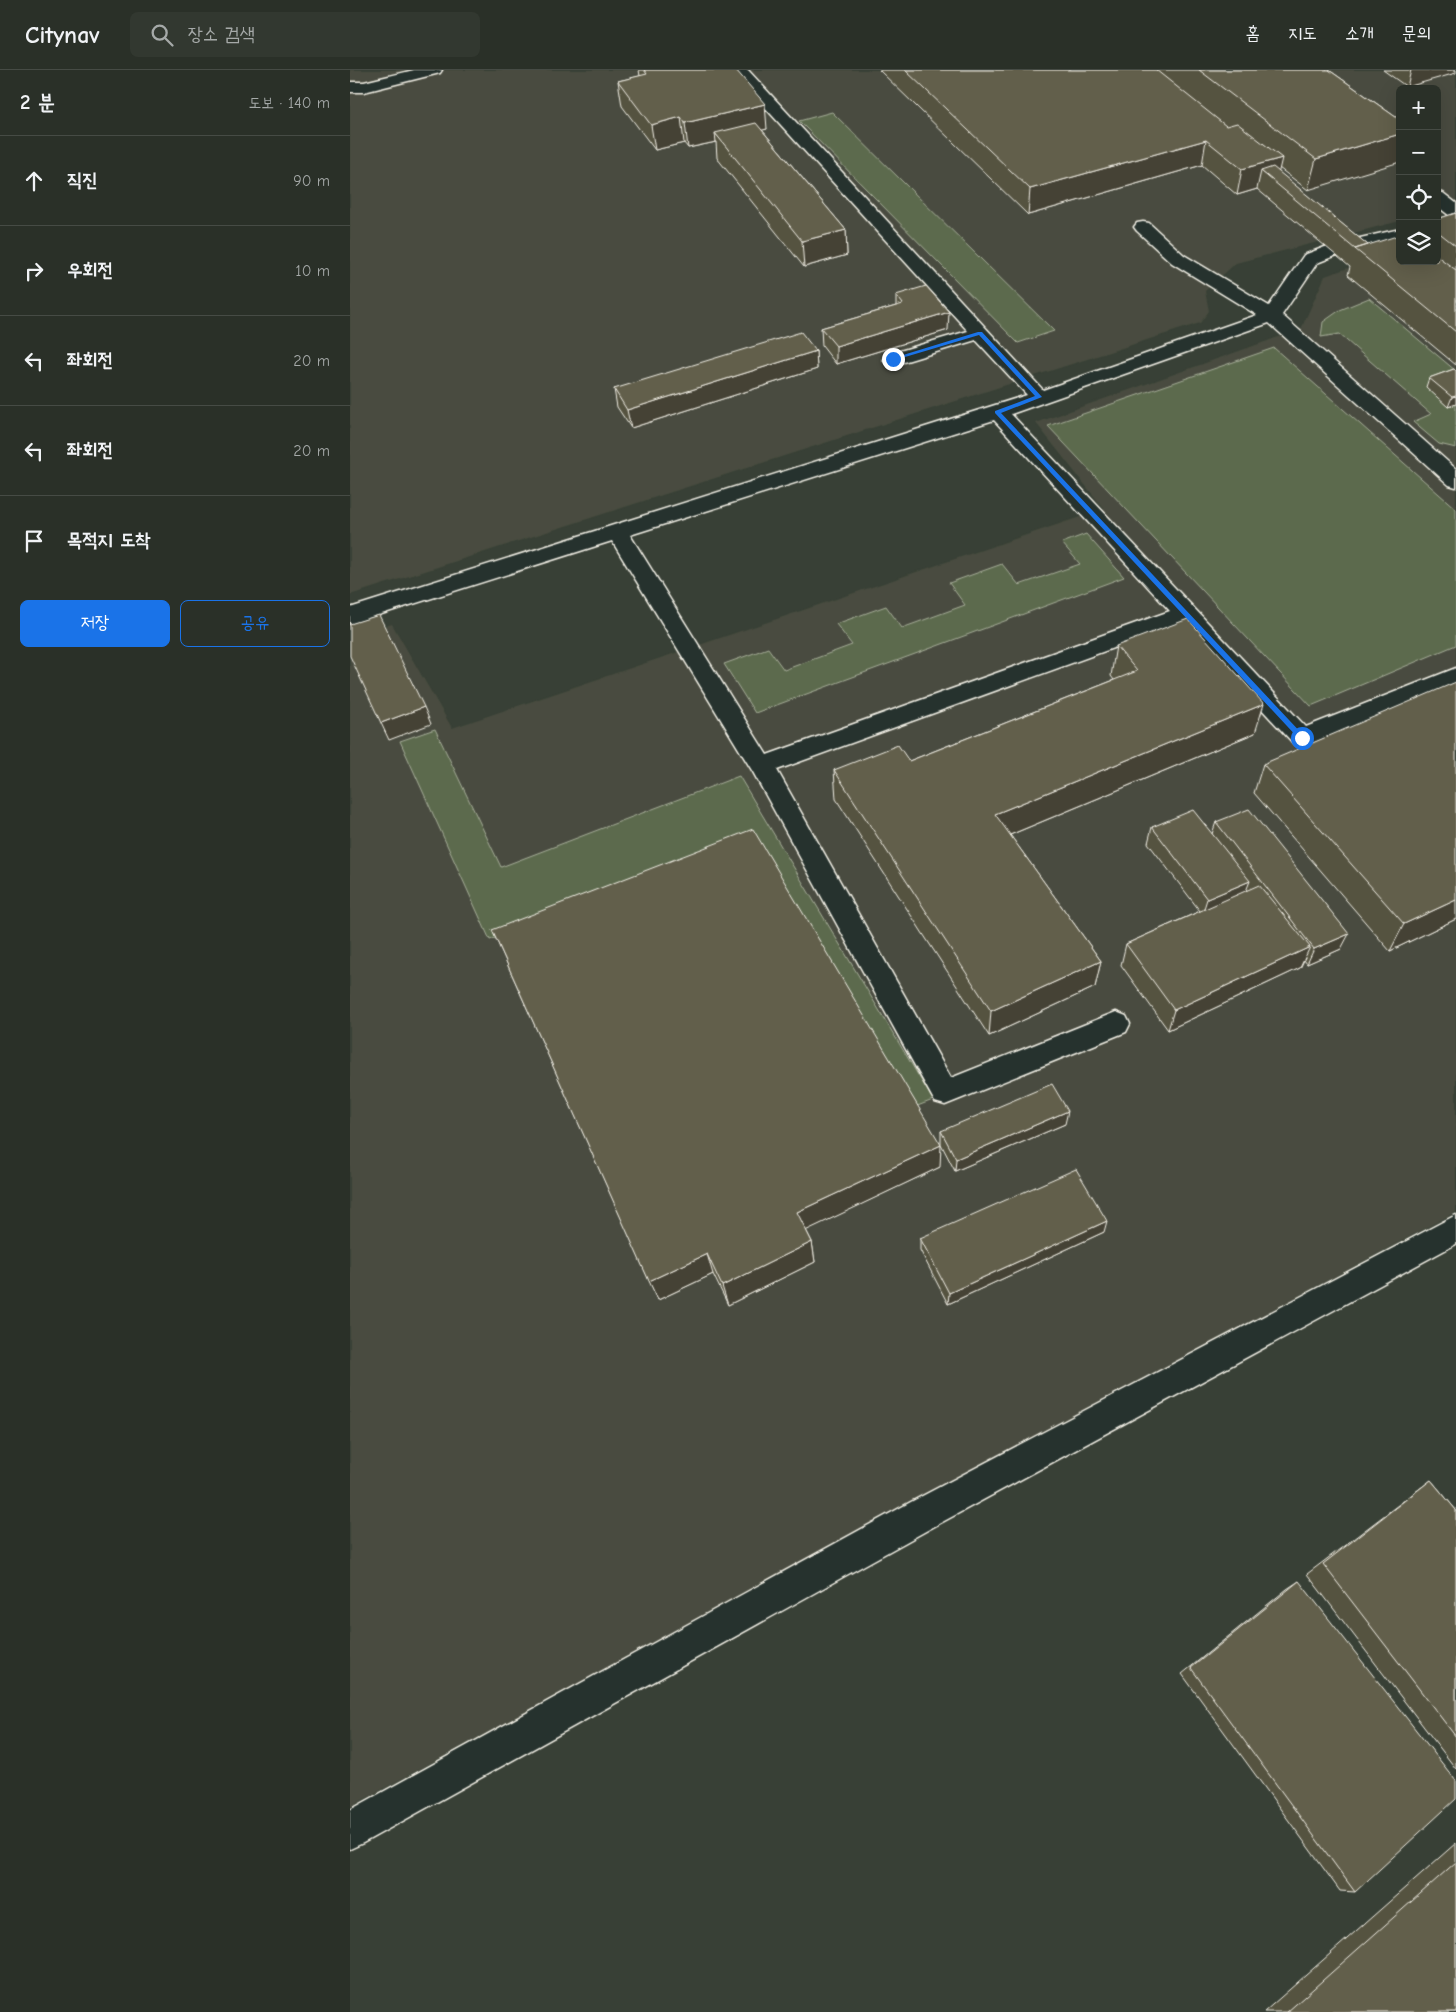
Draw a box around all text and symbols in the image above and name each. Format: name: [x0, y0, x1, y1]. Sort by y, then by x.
search box: [130, 12, 480, 57]
text: Citynav: [25, 21, 100, 49]
icon: search: [148, 21, 176, 49]
text: 장소 검색: [188, 23, 255, 45]
text: 홈: [1246, 23, 1260, 44]
text: 지도: [1288, 23, 1317, 44]
text: 소개: [1345, 23, 1374, 44]
text: 문의: [1402, 23, 1431, 44]
map controls: [1396, 85, 1441, 265]
button: +: [1396, 85, 1441, 130]
text: 2 분: [20, 90, 55, 114]
text: 도보 · 140 m: [248, 94, 330, 112]
button: −: [1396, 130, 1441, 175]
icon: ahead: [20, 167, 48, 195]
text: 직진: [67, 169, 98, 191]
text: 90 m: [293, 172, 330, 190]
button: locate: [1396, 175, 1441, 220]
button: layers: [1396, 220, 1441, 265]
icon: right: [20, 257, 48, 285]
text: 우회전: [67, 259, 113, 281]
text: 10 m: [295, 262, 330, 280]
icon: left: [20, 347, 48, 375]
route end: [882, 348, 905, 371]
text: 좌회전: [67, 349, 113, 371]
text: 20 m: [293, 352, 330, 370]
icon: left: [20, 437, 48, 465]
text: 좌회전: [67, 439, 113, 461]
text: 20 m: [293, 442, 330, 460]
icon: arrive: [20, 527, 48, 555]
text: 목적지 도착: [67, 529, 150, 551]
button: 저장: [20, 600, 170, 647]
button: 공유: [180, 600, 330, 647]
route start: [1291, 727, 1314, 750]

